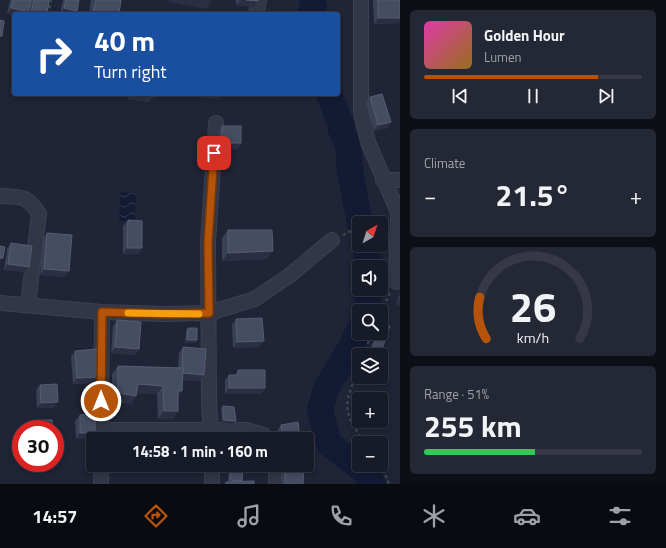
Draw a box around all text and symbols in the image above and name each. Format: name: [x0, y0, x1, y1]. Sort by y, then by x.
text: 40 m: [94, 19, 155, 62]
text: Golden Hour: [484, 24, 565, 47]
icon: right: [28, 28, 80, 80]
text: Lumen: [484, 47, 521, 67]
text: Turn right: [94, 58, 167, 85]
icon: previous: [449, 85, 471, 107]
icon: pause: [522, 85, 544, 107]
icon: next: [595, 85, 617, 107]
pin: [197, 136, 231, 170]
icon: arrive: [203, 142, 225, 164]
text: Climate: [424, 153, 465, 173]
text: 21.5°: [496, 172, 570, 218]
text: −: [424, 179, 436, 213]
text: +: [630, 179, 642, 213]
north arrow: [352, 216, 388, 252]
map controls: [352, 216, 388, 472]
button: sound: [352, 260, 388, 296]
text: 26: [510, 275, 556, 338]
button: search: [352, 304, 388, 340]
text: km/h: [517, 327, 549, 349]
button: layers: [352, 348, 388, 384]
position arrow: [80, 380, 122, 422]
text: Range · 51%: [424, 384, 489, 404]
button: +: [352, 392, 388, 428]
text: 255 km: [424, 403, 522, 449]
speed limit sign: 30: [12, 420, 64, 472]
button: −: [352, 436, 388, 472]
text: 14:58 · 1 min · 160 m: [132, 440, 268, 463]
icon: directions: [142, 502, 170, 530]
icon: music: [235, 502, 263, 530]
icon: phone: [327, 502, 355, 530]
icon: climate: [420, 502, 448, 530]
icon: car: [513, 502, 541, 530]
icon: filters: [606, 502, 634, 530]
text: 14:57: [32, 503, 77, 530]

